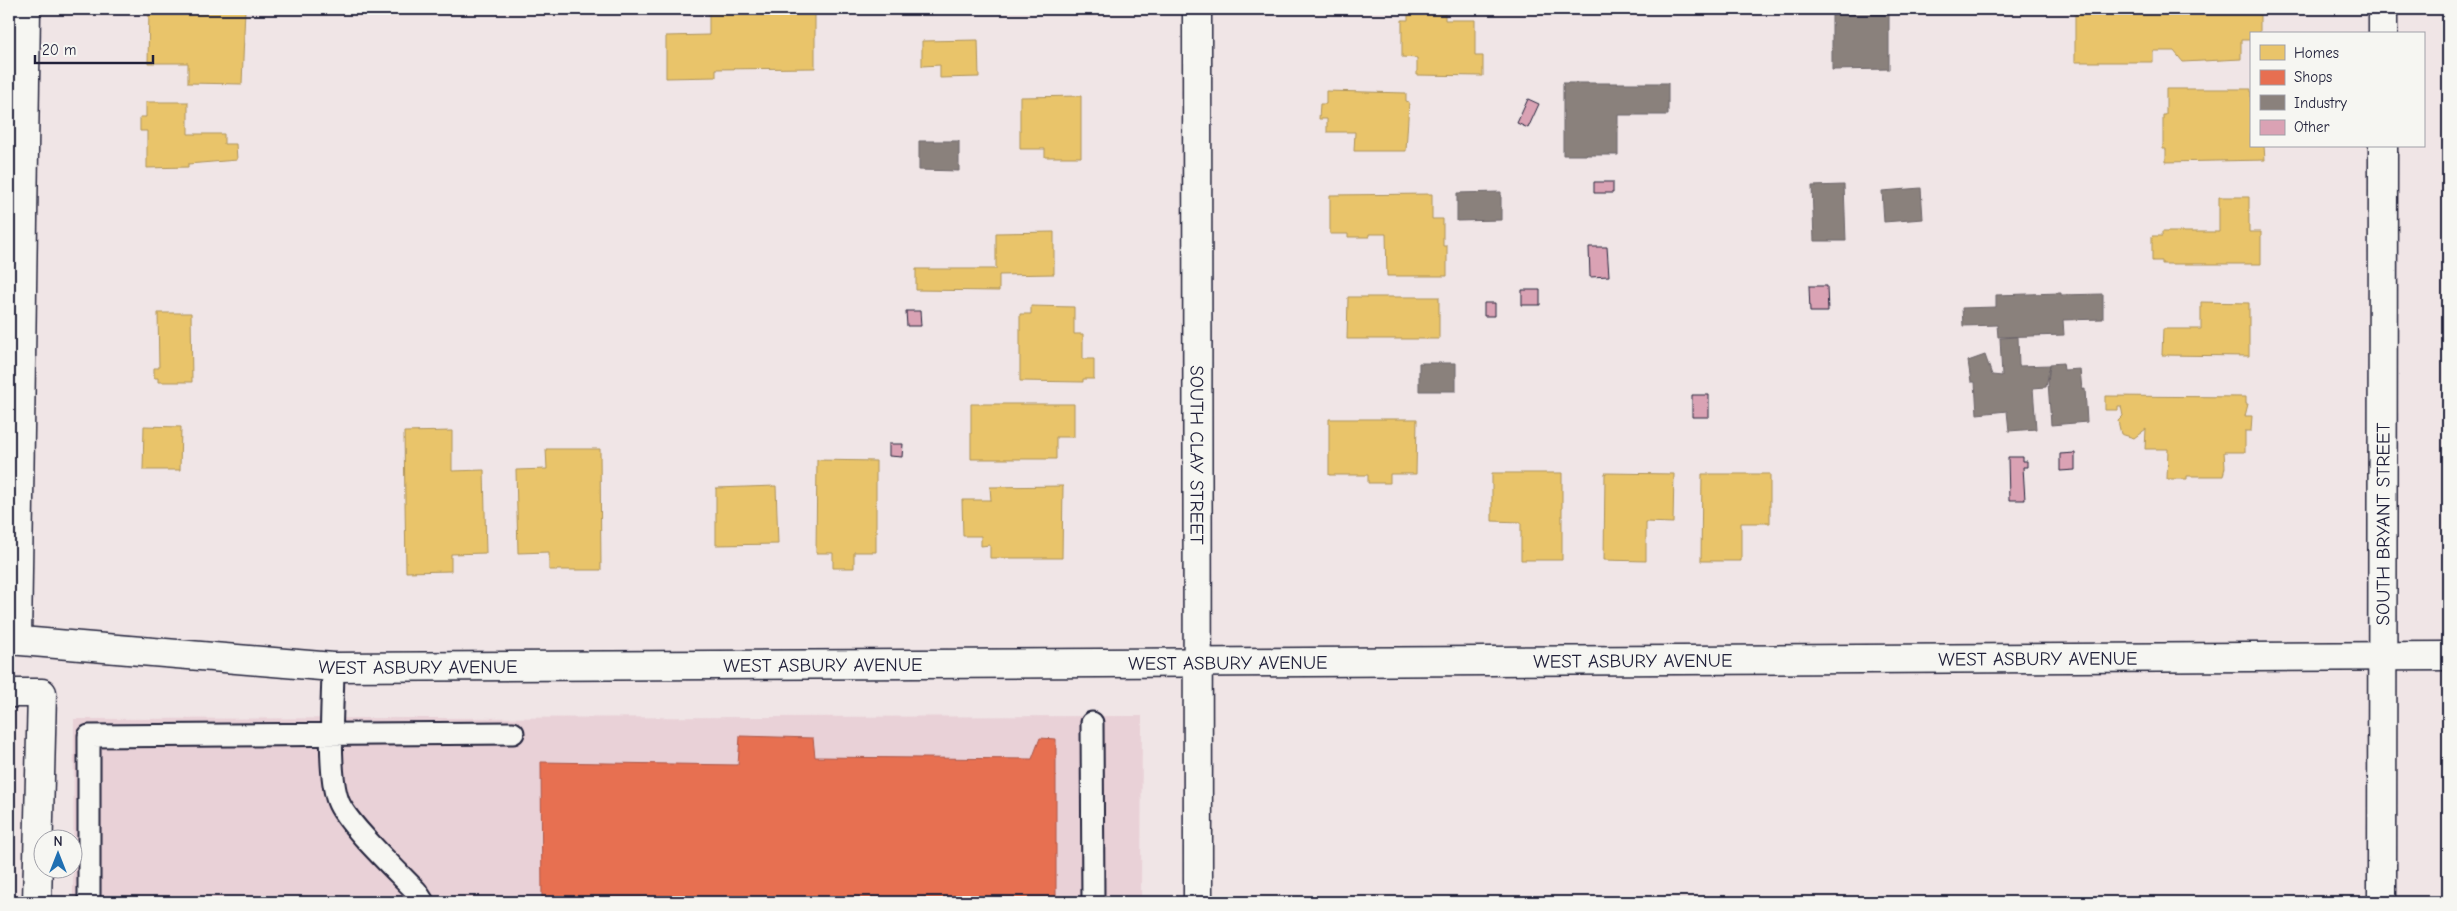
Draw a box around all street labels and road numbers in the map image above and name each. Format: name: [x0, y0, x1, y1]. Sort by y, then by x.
street label: SOUTH CLAY STREET: [1185, 365, 1208, 545]
street label: SOUTH BRYANT STREET: [2372, 422, 2395, 626]
street label: WEST ASBURY AVENUE: [1938, 648, 2138, 671]
street label: WEST ASBURY AVENUE: [1533, 650, 1733, 673]
street label: WEST ASBURY AVENUE: [1128, 652, 1328, 675]
street label: WEST ASBURY AVENUE: [723, 654, 923, 677]
street label: WEST ASBURY AVENUE: [317, 656, 518, 679]

